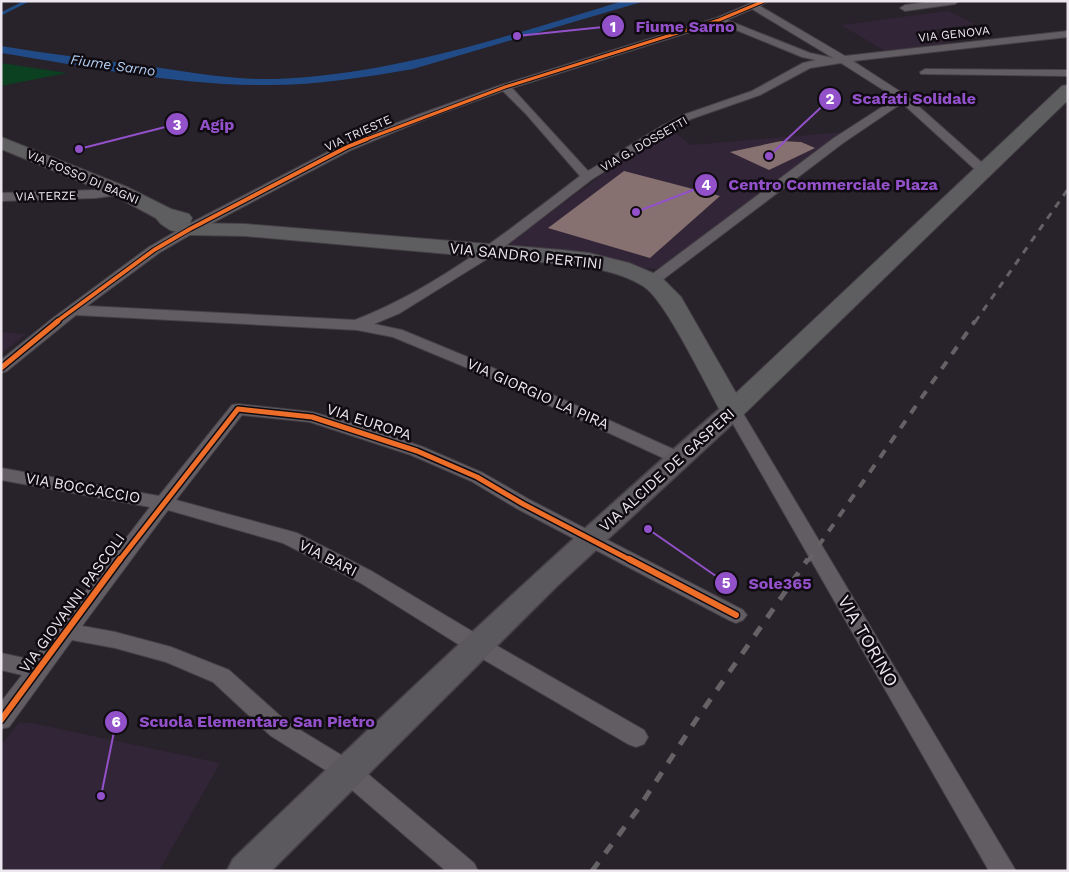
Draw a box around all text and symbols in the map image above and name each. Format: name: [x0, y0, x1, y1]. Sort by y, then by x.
callout: Fiume Sarno: [600, 11, 744, 42]
text: Fiume Sarno: [635, 17, 735, 36]
text: 1: [610, 18, 616, 36]
street label: VIA GENOVA: [918, 23, 990, 45]
water label: Fiume Sarno: [70, 51, 156, 79]
callout: Scafati Solidale: [817, 83, 986, 114]
text: Scafati Solidale: [852, 89, 976, 108]
text: 2: [826, 90, 835, 108]
callout: Agip: [165, 109, 244, 140]
street label: VIA TRIESTE: [323, 112, 394, 154]
street label: VIA G. DOSSETTI: [598, 114, 690, 174]
text: Agip: [200, 115, 234, 134]
text: 3: [173, 116, 182, 134]
street label: VIA FOSSO DI BAGNI: [25, 147, 141, 207]
callout: Centro Commerciale Plaza: [693, 169, 948, 200]
text: Centro Commerciale Plaza: [728, 175, 938, 194]
text: 4: [701, 176, 711, 194]
street label: VIA TERZE: [16, 188, 77, 204]
street label: VIA SANDRO PERTINI: [449, 239, 603, 273]
street label: VIA GIORGIO LA PIRA: [464, 355, 612, 433]
street label: VIA EUROPA: [324, 400, 414, 444]
street label: VIA ALCIDE DE GASPERI: [596, 405, 738, 535]
street label: VIA BOCCACCIO: [24, 469, 142, 507]
street label: VIA GIOVANNI PASCOLI: [15, 530, 129, 676]
street label: VIA BARI: [296, 536, 360, 580]
callout: Sole365: [714, 567, 822, 598]
text: 5: [722, 574, 731, 592]
text: Sole365: [748, 574, 812, 593]
street label: VIA TORINO: [834, 591, 903, 690]
callout: Scuola Elementare San Pietro: [104, 706, 384, 737]
text: Scuola Elementare San Pietro: [139, 712, 375, 731]
text: 6: [111, 713, 121, 731]

